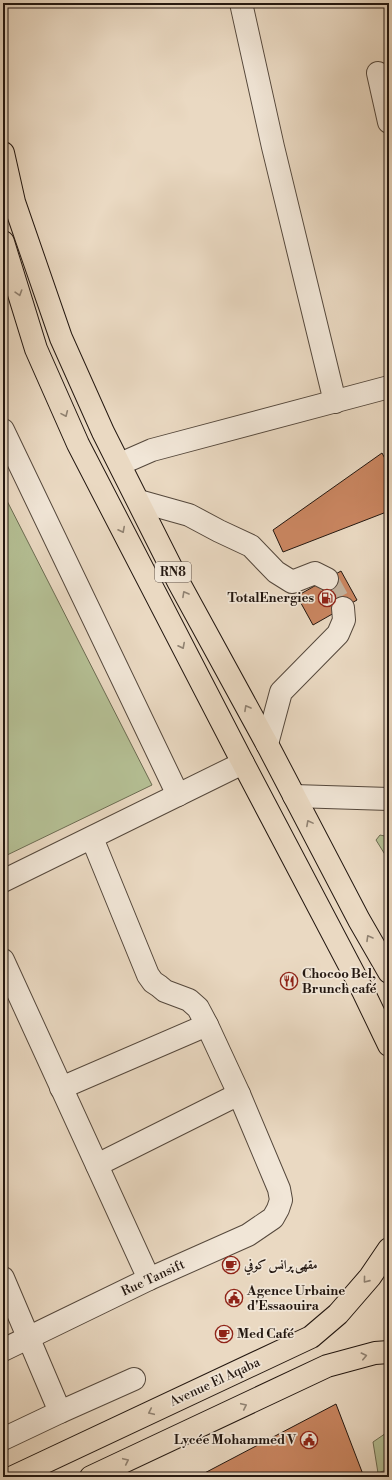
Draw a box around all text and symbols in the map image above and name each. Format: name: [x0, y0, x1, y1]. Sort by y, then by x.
one-way arrow: [14, 289, 22, 296]
one-way arrow: [60, 410, 68, 417]
one-way arrow: [117, 526, 125, 534]
road number: RN8: [155, 562, 191, 582]
fuel station icon: TotalEnergies: [317, 588, 337, 608]
place label: TotalEnergies: [227, 590, 314, 606]
one-way arrow: [182, 591, 189, 599]
one-way arrow: [177, 642, 184, 649]
one-way arrow: [245, 705, 252, 713]
one-way arrow: [306, 820, 313, 827]
one-way arrow: [367, 935, 374, 942]
place label: Chocoo Bel, Brunch café: [302, 966, 377, 997]
restaurant icon: Chocoo Bel, Brunch café: [279, 971, 299, 991]
cafe icon: مقهى پرانس كوفي: [221, 1255, 241, 1275]
street label: Rue Tansift: [119, 1256, 188, 1300]
place label: مقهى پرانس كوفي: [243, 1257, 318, 1276]
one-way arrow: [364, 1276, 371, 1283]
place label: Agence Urbaine d'Essaouira: [246, 1283, 345, 1314]
public building icon: Agence Urbaine d'Essaouira: [224, 1288, 244, 1308]
cafe icon: Med Café: [214, 1324, 234, 1344]
place label: Med Café: [237, 1326, 294, 1342]
one-way arrow: [360, 1352, 367, 1361]
street label: Avenue El Aqaba: [166, 1354, 263, 1410]
one-way arrow: [240, 1403, 247, 1411]
one-way arrow: [148, 1407, 156, 1415]
public building icon: Lycée Mohammed V: [299, 1430, 319, 1450]
place label: Lycée Mohammed V: [174, 1432, 296, 1448]
one-way arrow: [122, 1458, 129, 1466]

